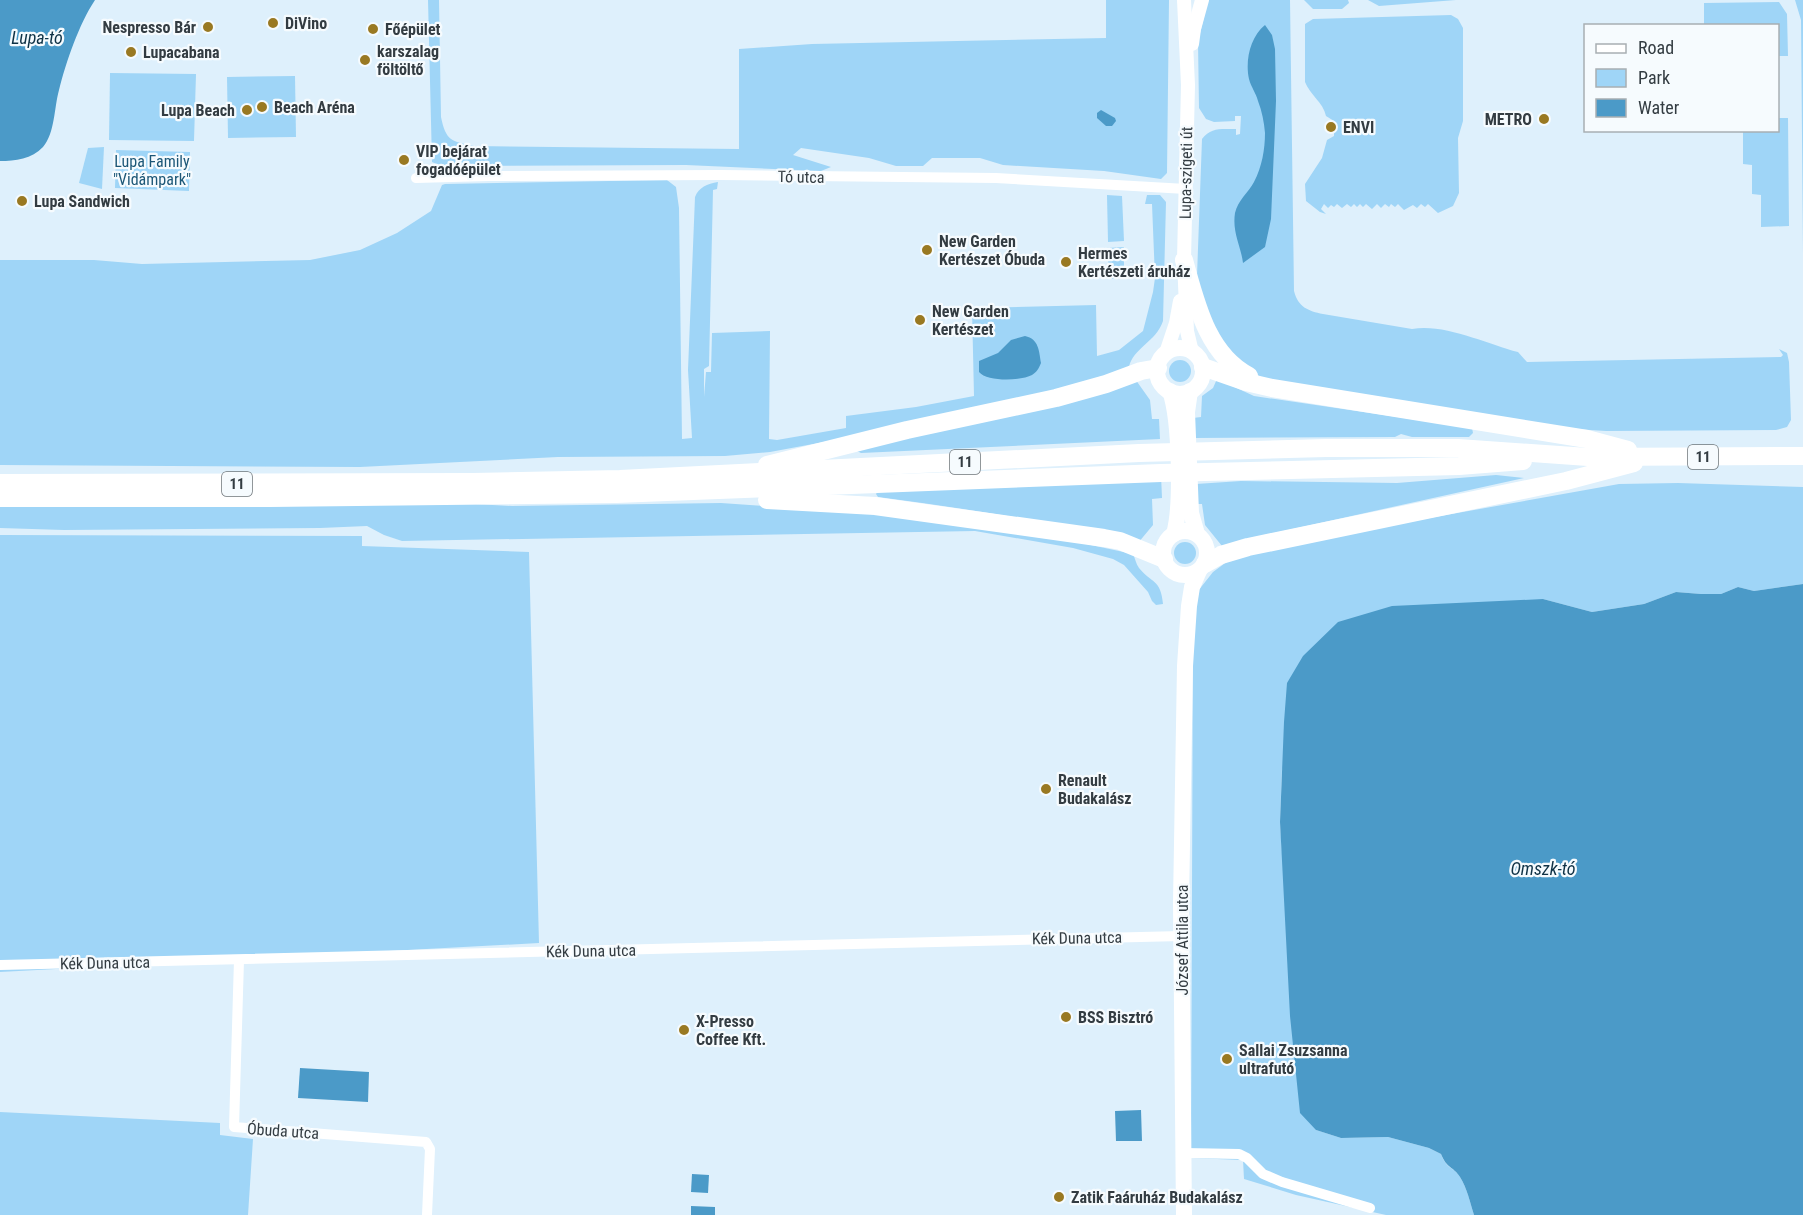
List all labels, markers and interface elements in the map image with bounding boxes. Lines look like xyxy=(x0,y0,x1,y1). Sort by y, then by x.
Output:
place label: DiVino xyxy=(285,14,327,33)
marker: DiVino xyxy=(266,16,280,30)
place label: Nespresso Bár xyxy=(103,18,196,37)
marker: Nespresso Bár xyxy=(201,20,215,34)
place label: Főépület xyxy=(385,20,441,39)
marker: Főépület xyxy=(366,22,380,36)
legend xyxy=(1584,24,1779,132)
water label: Lupa-tó xyxy=(11,27,63,48)
text: Road xyxy=(1638,37,1674,58)
place label: karszalag föltöltő xyxy=(377,42,439,79)
place label: Lupacabana xyxy=(143,43,220,62)
marker: Lupacabana xyxy=(124,45,138,59)
marker: karszalag föltöltő xyxy=(358,53,372,67)
text: Park xyxy=(1638,67,1670,88)
text: Water xyxy=(1638,97,1680,118)
place label: Beach Aréna xyxy=(274,98,355,117)
marker: Beach Aréna xyxy=(255,100,269,114)
place label: Lupa Beach xyxy=(161,101,235,120)
marker: Lupa Beach xyxy=(240,103,254,117)
place label: METRO xyxy=(1485,110,1532,129)
marker: METRO xyxy=(1537,112,1551,126)
place label: ENVI xyxy=(1343,118,1374,137)
marker: ENVI xyxy=(1324,120,1338,134)
street label: Lupa-szigeti út xyxy=(1176,126,1196,219)
place label: VIP bejárat fogadóépület xyxy=(416,142,501,179)
park label: Lupa Family "Vidámpark" xyxy=(113,152,191,189)
marker: VIP bejárat fogadóépület xyxy=(397,153,411,167)
street label: Tó utca xyxy=(777,167,825,187)
place label: Lupa Sandwich xyxy=(34,192,130,211)
marker: Lupa Sandwich xyxy=(15,194,29,208)
place label: New Garden Kertészet Óbuda xyxy=(939,232,1046,269)
marker: New Garden Kertészet Óbuda xyxy=(920,243,934,257)
place label: Hermes Kertészeti áruház xyxy=(1078,244,1191,281)
marker: Hermes Kertészeti áruház xyxy=(1059,255,1073,269)
place label: New Garden Kertészet xyxy=(932,302,1009,339)
marker: New Garden Kertészet xyxy=(913,313,927,327)
road number: 11 xyxy=(1688,445,1718,469)
road number: 11 xyxy=(950,450,980,474)
road number: 11 xyxy=(222,472,252,496)
place label: Renault Budakalász xyxy=(1058,771,1132,808)
marker: Renault Budakalász xyxy=(1039,782,1053,796)
water label: Omszk-tó xyxy=(1510,858,1576,879)
street label: József Attila utca xyxy=(1173,885,1192,995)
street label: Kék Duna utca xyxy=(1032,928,1122,948)
street label: Kék Duna utca xyxy=(546,941,636,961)
street label: Kék Duna utca xyxy=(60,953,150,973)
place label: BSS Bisztró xyxy=(1078,1008,1153,1027)
marker: BSS Bisztró xyxy=(1059,1010,1073,1024)
place label: X-Presso Coffee Kft. xyxy=(696,1012,766,1049)
marker: X-Presso Coffee Kft. xyxy=(677,1023,691,1037)
place label: Sallai Zsuzsanna ultrafutó xyxy=(1239,1041,1348,1078)
marker: Sallai Zsuzsanna ultrafutó xyxy=(1220,1052,1234,1066)
street label: Óbuda utca xyxy=(246,1118,320,1143)
place label: Zatik Faáruház Budakalász xyxy=(1071,1188,1243,1207)
marker: Zatik Faáruház Budakalász xyxy=(1052,1190,1066,1204)

